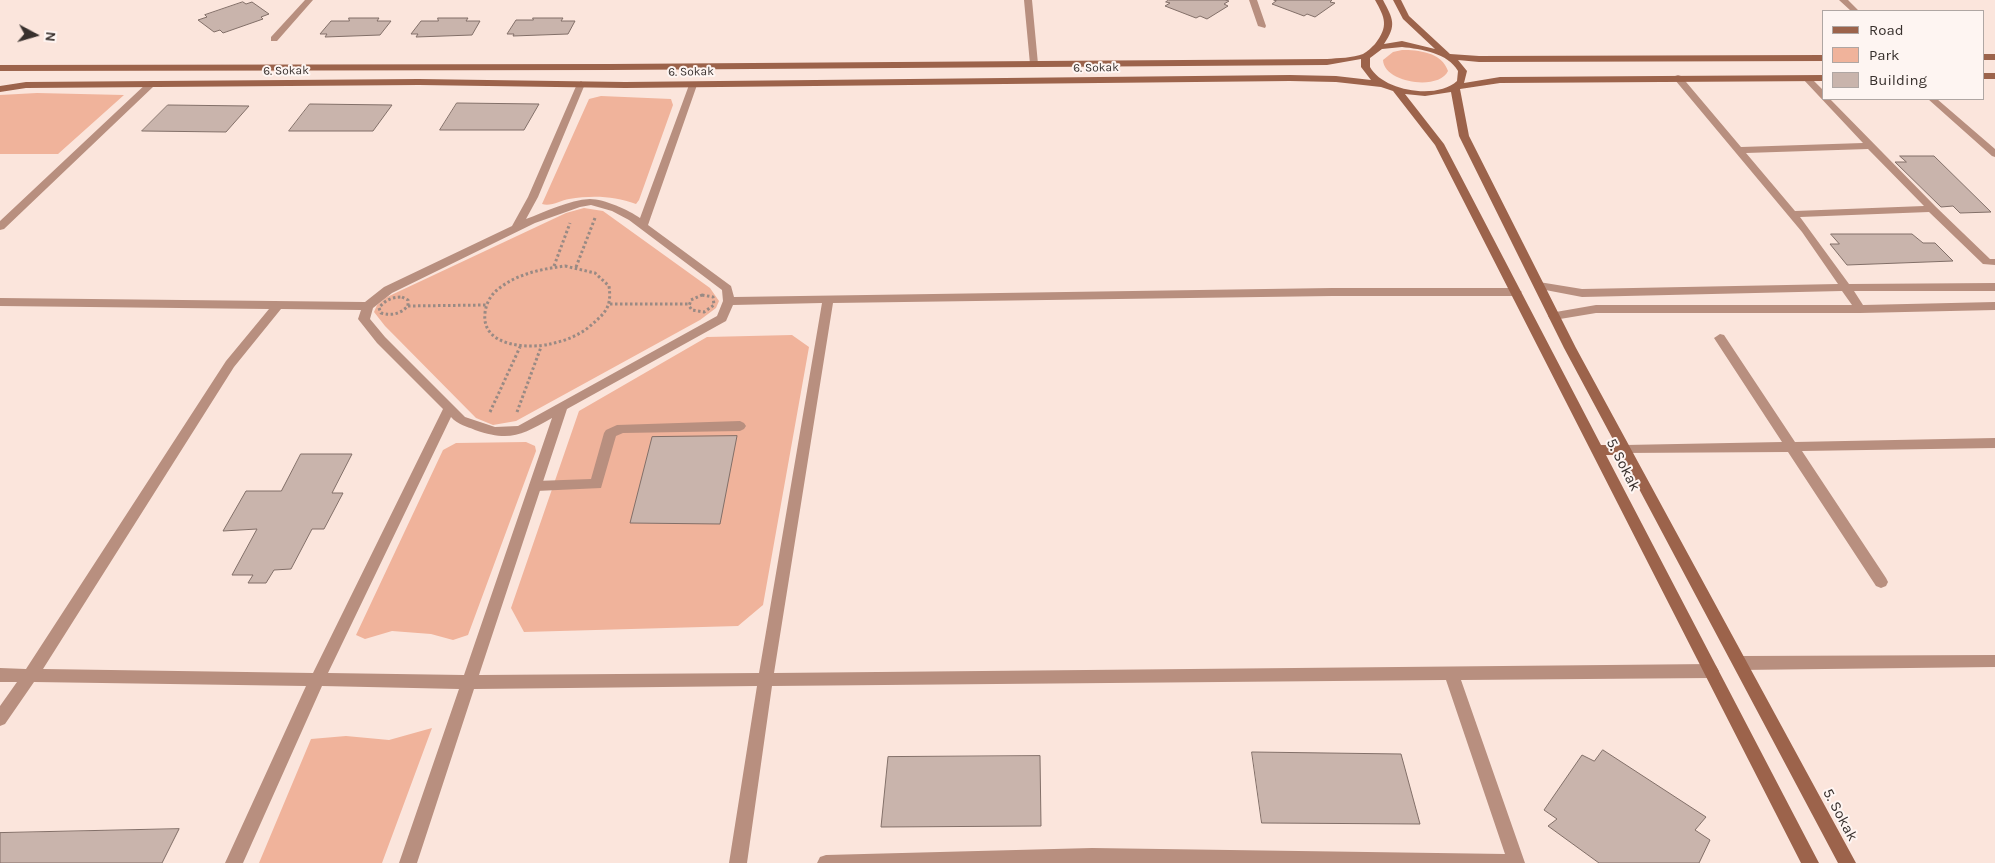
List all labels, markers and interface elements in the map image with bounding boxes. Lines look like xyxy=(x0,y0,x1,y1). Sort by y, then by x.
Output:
north arrow xyxy=(10,10,60,60)
legend xyxy=(1822,10,1985,100)
text: Road xyxy=(1869,21,1904,39)
text: N xyxy=(41,31,59,42)
text: Park xyxy=(1869,46,1899,64)
street label: 6. Sokak xyxy=(1073,60,1119,76)
street label: 6. Sokak xyxy=(263,63,309,79)
street label: 6. Sokak xyxy=(668,64,714,80)
text: Building xyxy=(1869,71,1927,89)
street label: 5. Sokak xyxy=(1602,435,1644,495)
street label: 5. Sokak xyxy=(1819,786,1861,844)

